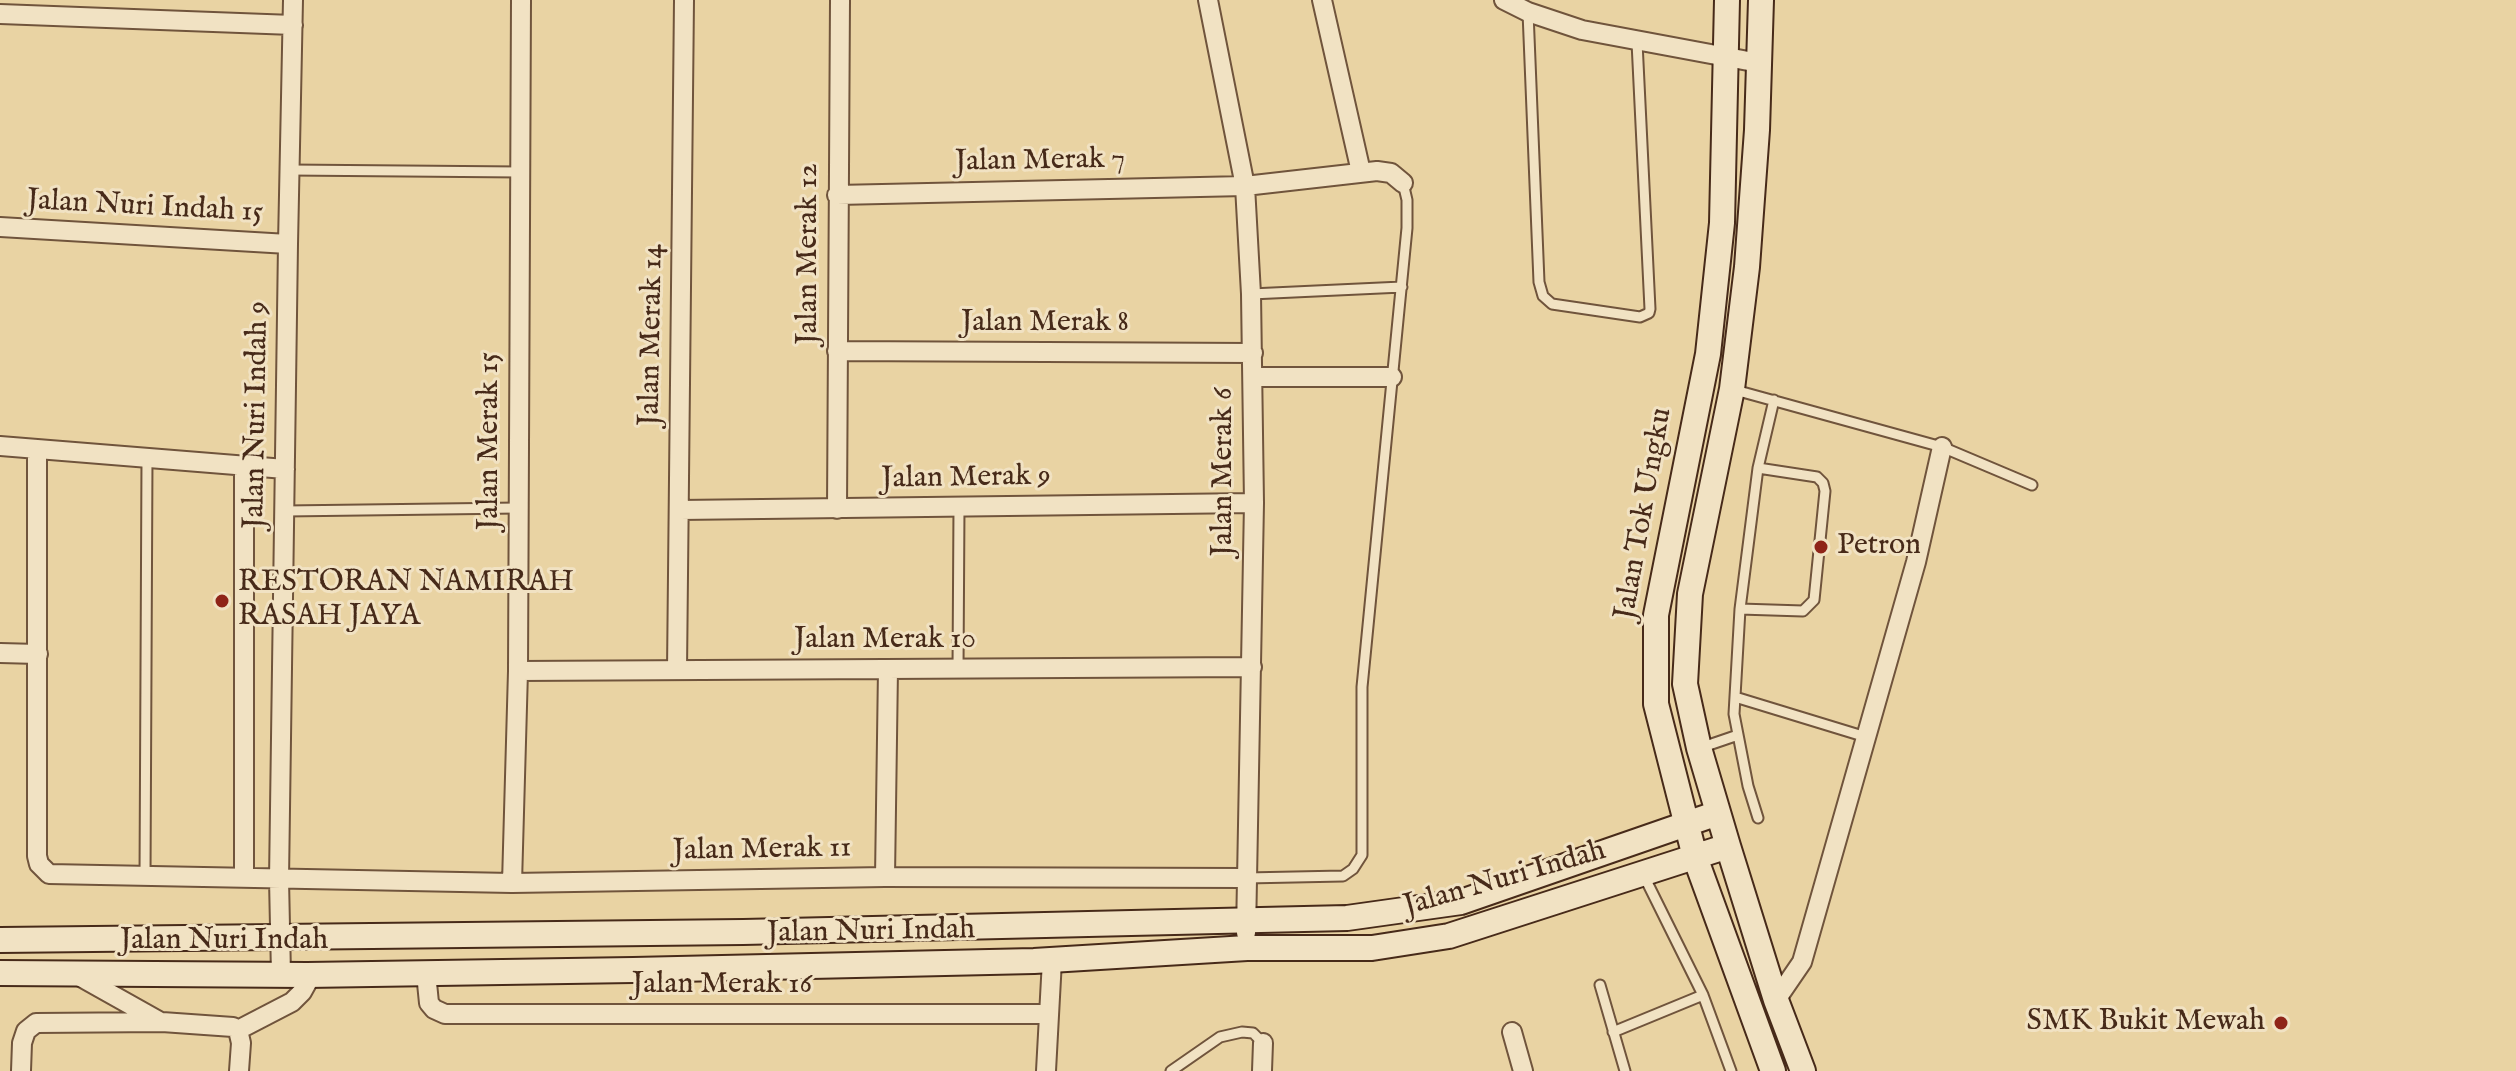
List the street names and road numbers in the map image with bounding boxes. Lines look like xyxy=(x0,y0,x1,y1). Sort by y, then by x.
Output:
street label: Jalan Merak 7 xyxy=(954,143,1126,181)
street label: Jalan Merak 12 xyxy=(792,163,828,345)
street label: Jalan Nuri Indah 15 xyxy=(26,184,264,232)
street label: Jalan Merak 14 xyxy=(633,244,673,426)
street label: Jalan Nuri Indah 9 xyxy=(238,301,278,529)
street label: Jalan Merak 8 xyxy=(961,306,1129,342)
street label: Jalan Merak 15 xyxy=(473,352,509,530)
street label: Jalan Merak 6 xyxy=(1207,387,1243,557)
street label: Jalan Tok Ungku xyxy=(1609,405,1681,623)
street label: Jalan Merak 9 xyxy=(881,460,1051,498)
street label: Jalan Merak 10 xyxy=(794,623,976,659)
street label: Jalan Merak 11 xyxy=(672,831,852,871)
street label: Jalan Nuri Indah xyxy=(1400,834,1610,926)
street label: Jalan Nuri Indah xyxy=(767,913,975,953)
street label: Jalan Nuri Indah xyxy=(120,924,328,960)
street label: Jalan Merak 16 xyxy=(632,968,812,1004)

